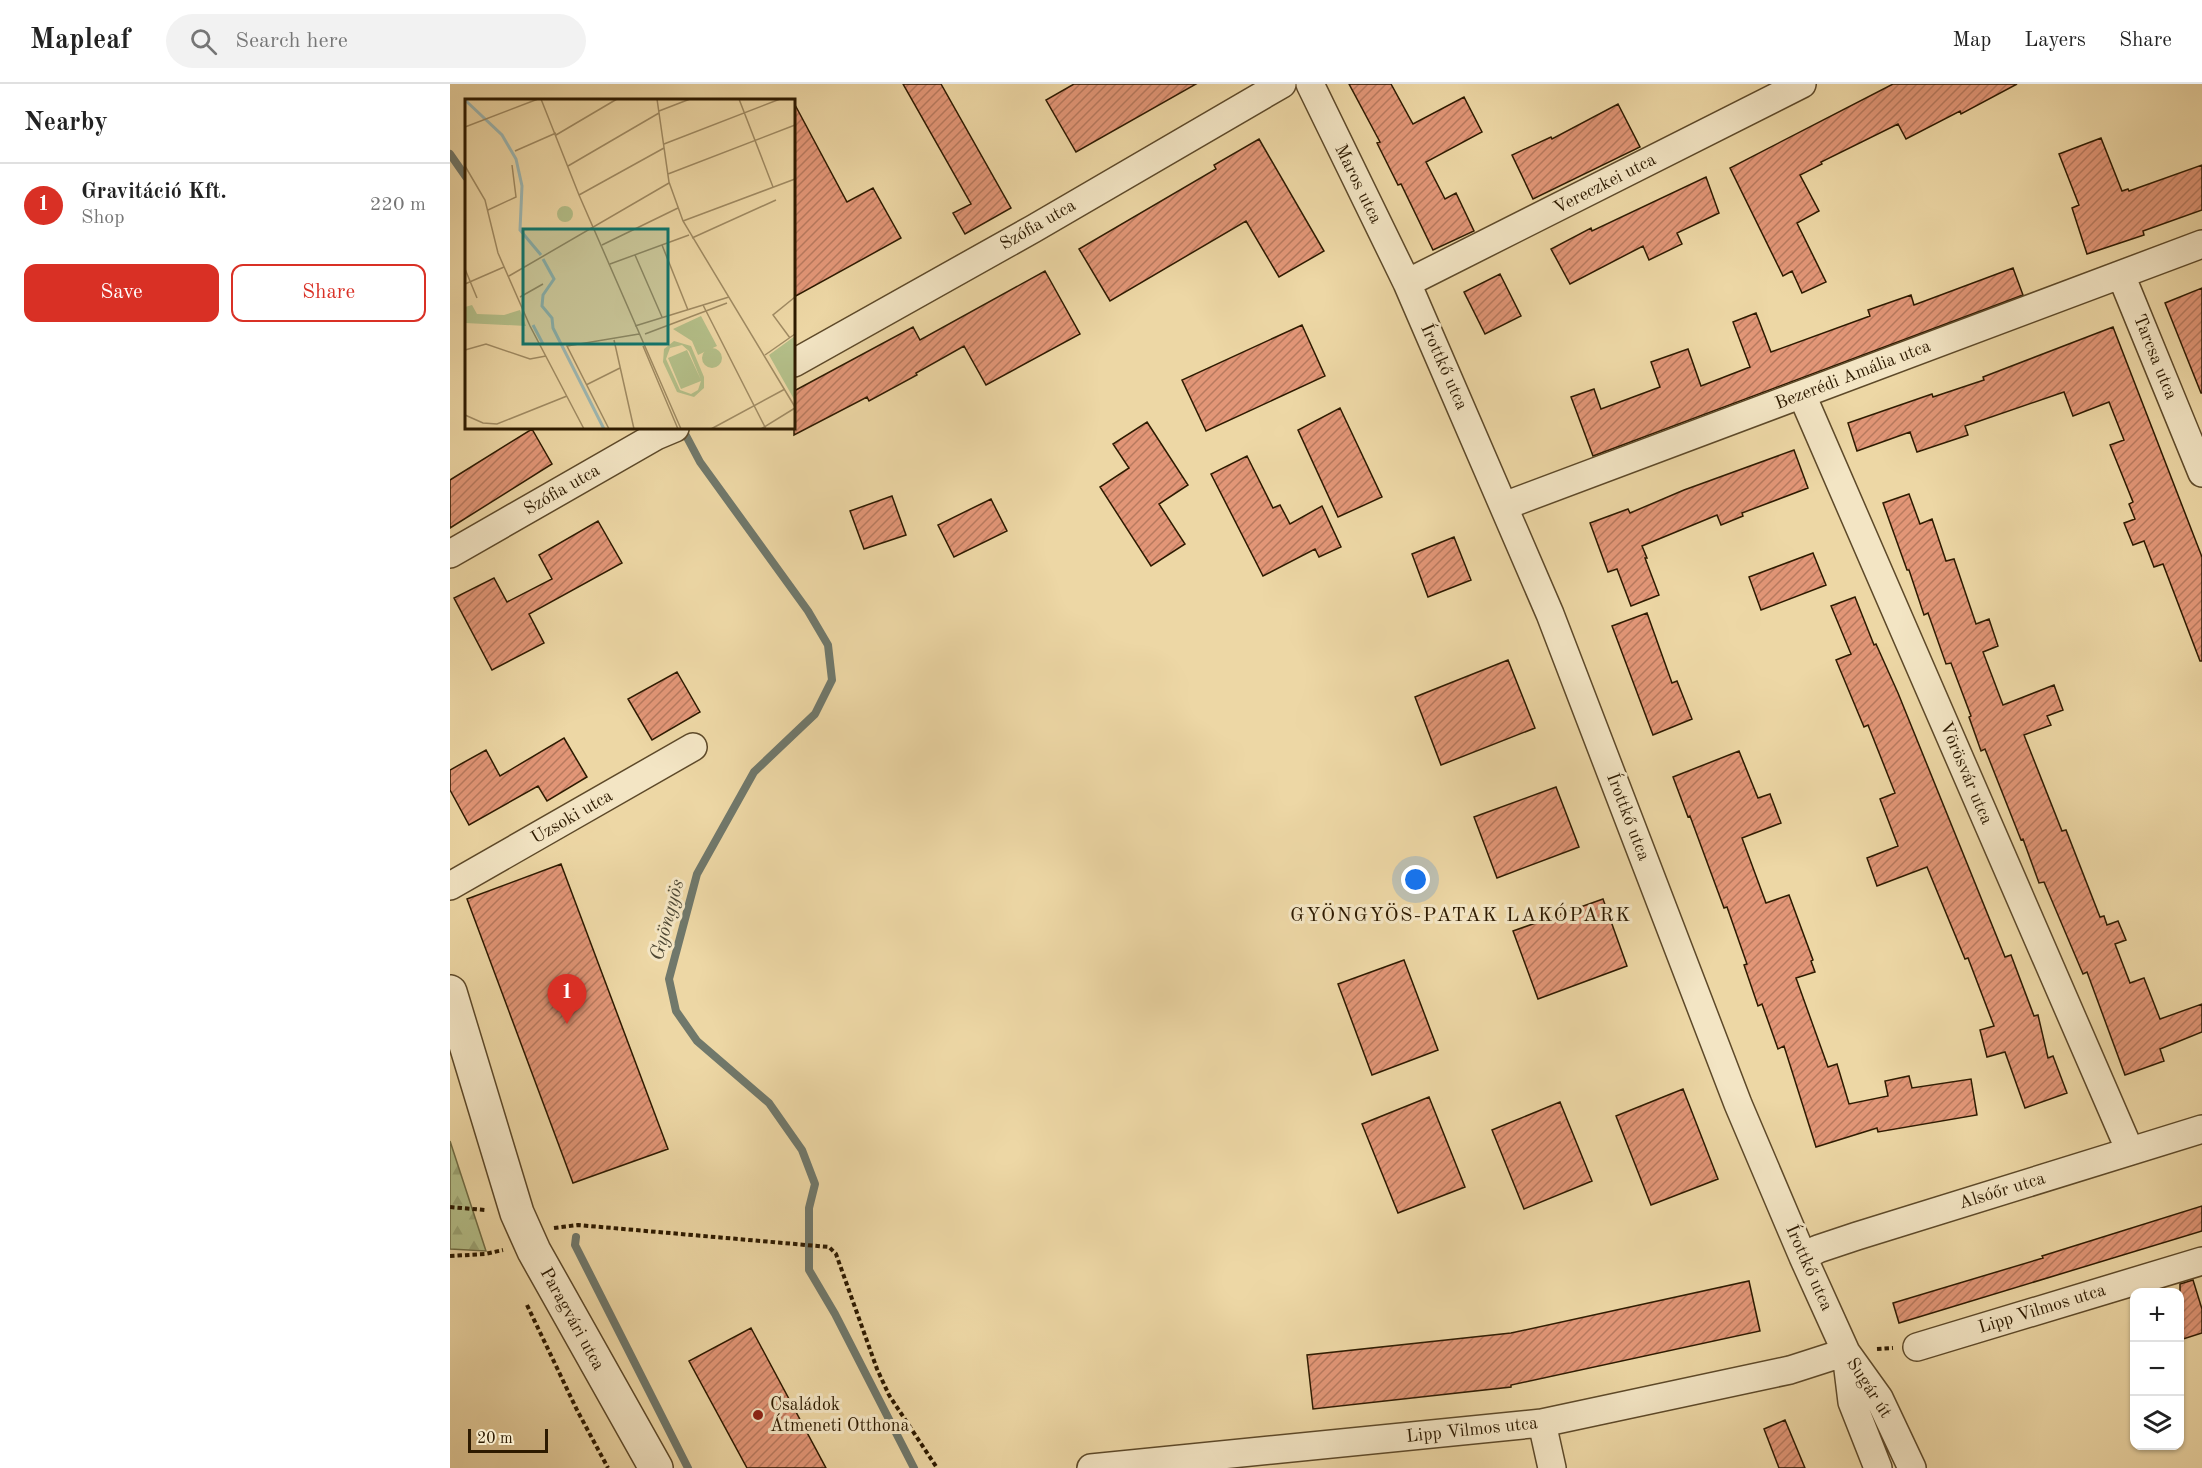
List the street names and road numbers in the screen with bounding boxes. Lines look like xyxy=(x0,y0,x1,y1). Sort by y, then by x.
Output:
street label: Maros utca xyxy=(1331,141,1385,227)
street label: Vereczkei utca xyxy=(1551,150,1659,217)
street label: Szófia utca xyxy=(997,196,1079,254)
street label: Tarcsa utca xyxy=(2130,312,2180,402)
street label: Írottkő utca xyxy=(1417,320,1475,413)
street label: Bezerédi Amália utca xyxy=(1773,337,1933,413)
street label: Szófia utca xyxy=(521,461,603,519)
street label: Vörösvár utca xyxy=(1936,719,1996,827)
street label: Írottkő utca xyxy=(1603,769,1657,863)
street label: Uzsoki utca xyxy=(528,787,616,847)
street label: Alsóőr utca xyxy=(1957,1169,2047,1213)
street label: Írottkő utca xyxy=(1782,1221,1840,1314)
street label: Paragvári utca xyxy=(536,1265,608,1373)
street label: Lipp Vilmos utca xyxy=(1976,1281,2108,1337)
street label: Sugár út xyxy=(1843,1355,1895,1421)
street label: Lipp Vilmos utca xyxy=(1405,1414,1539,1446)

